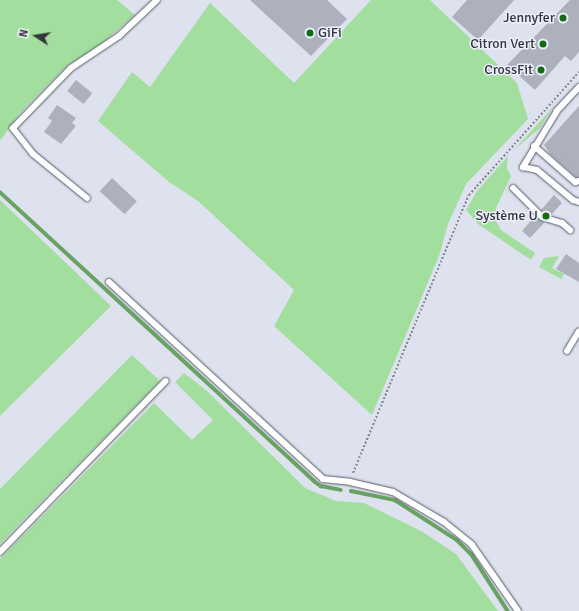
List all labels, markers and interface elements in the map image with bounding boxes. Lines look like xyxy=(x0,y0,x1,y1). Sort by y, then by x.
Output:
place label: Jennyfer xyxy=(503,10,555,26)
marker: Jennyfer xyxy=(558,13,568,23)
north arrow xyxy=(16,16,56,56)
place label: GiFi xyxy=(318,25,342,41)
text: N xyxy=(17,28,31,38)
marker: GiFi xyxy=(305,28,315,38)
place label: Citron Vert xyxy=(470,36,535,52)
marker: Citron Vert xyxy=(538,39,548,49)
place label: CrossFit xyxy=(484,62,533,78)
marker: CrossFit xyxy=(536,65,546,75)
place label: Système U xyxy=(475,208,538,224)
marker: Système U xyxy=(541,211,551,221)

